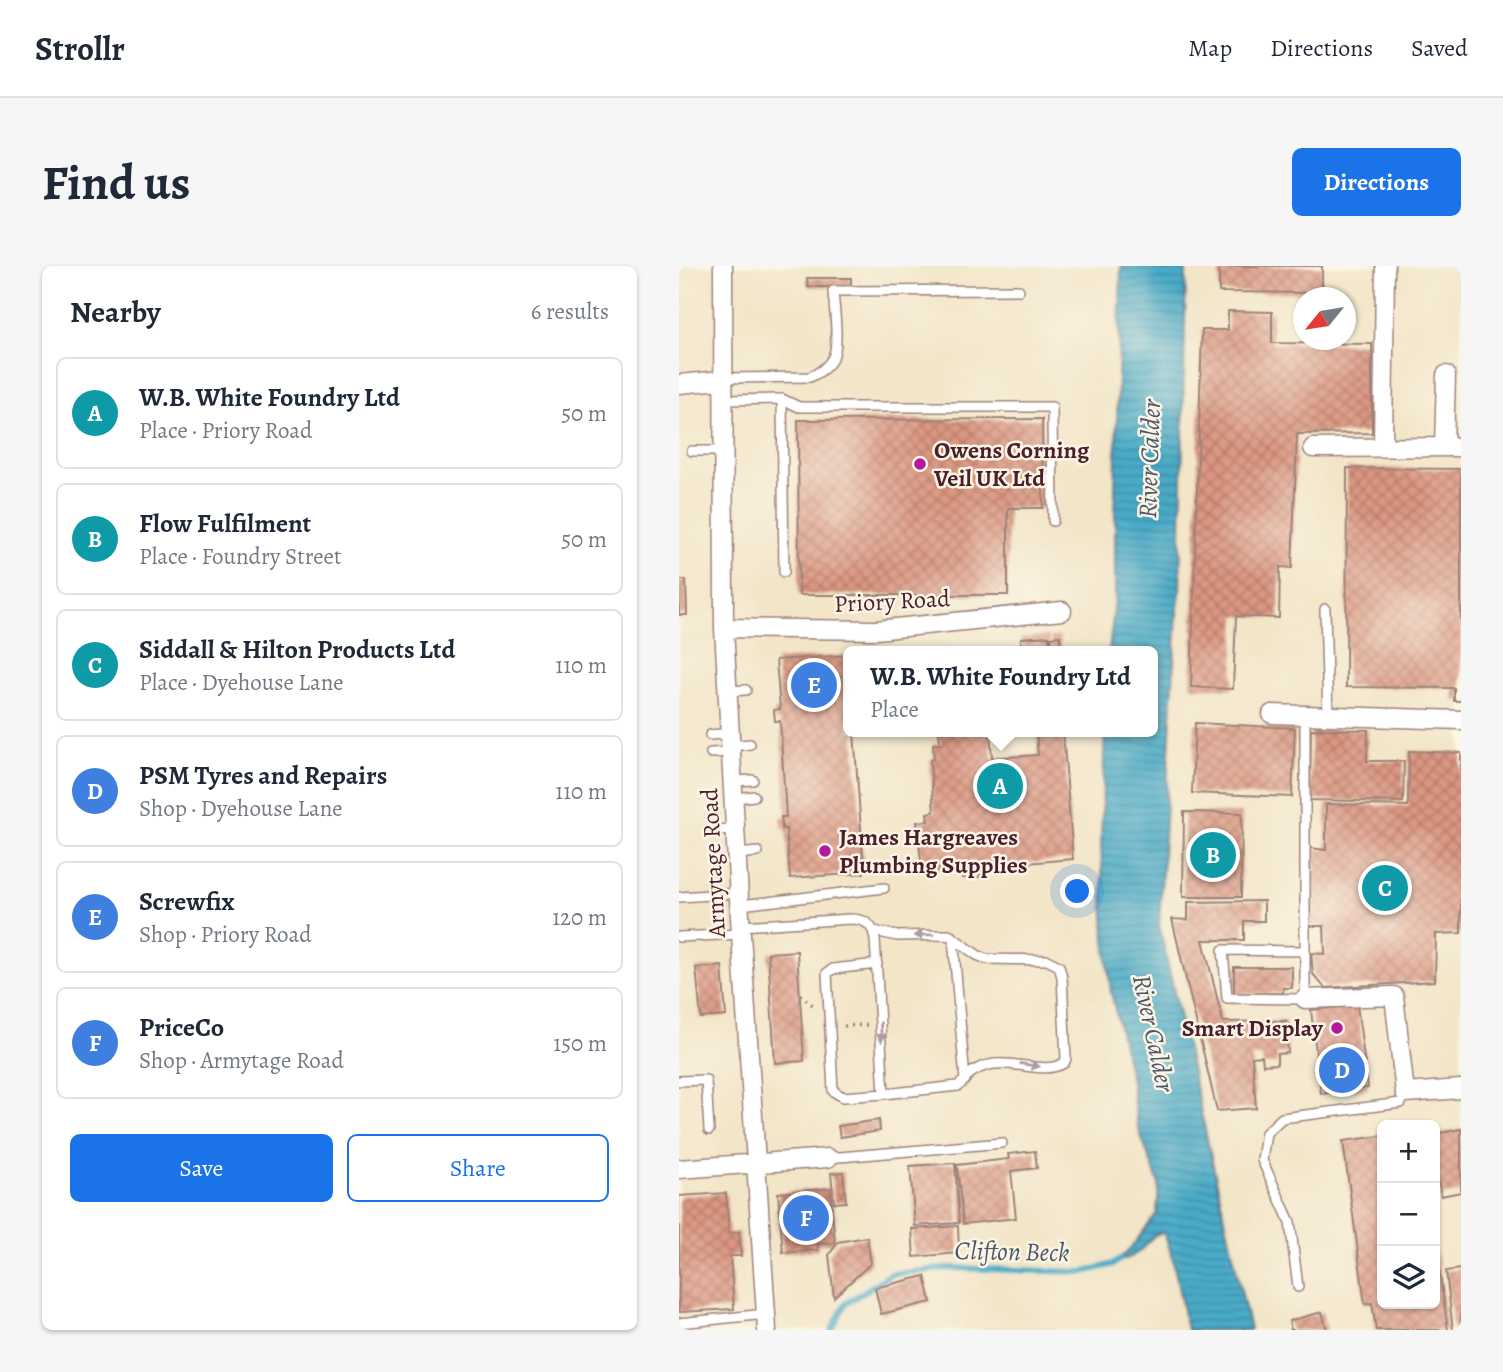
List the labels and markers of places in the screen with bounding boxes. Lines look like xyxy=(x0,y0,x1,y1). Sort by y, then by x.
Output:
place label: Owens Corning Veil UK Ltd xyxy=(933,434,1090,494)
marker: Owens Corning Veil UK Ltd xyxy=(912,456,928,472)
pin: E xyxy=(791,659,837,711)
pin: A xyxy=(977,760,1023,812)
place label: James Hargreaves Plumbing Supplies xyxy=(839,821,1028,881)
pin: B xyxy=(1190,829,1236,881)
marker: James Hargreaves Plumbing Supplies xyxy=(817,843,833,859)
pin: C xyxy=(1362,862,1408,914)
place label: Smart Display xyxy=(1182,1012,1324,1044)
marker: Smart Display xyxy=(1329,1020,1345,1036)
pin: D xyxy=(1319,1044,1365,1096)
pin: F xyxy=(783,1192,829,1244)

